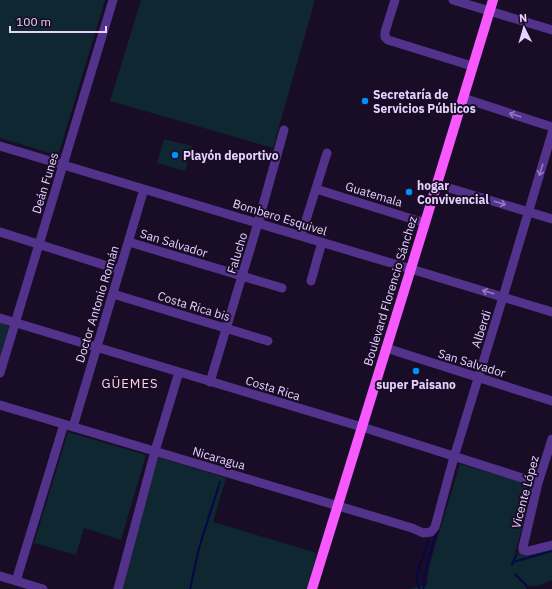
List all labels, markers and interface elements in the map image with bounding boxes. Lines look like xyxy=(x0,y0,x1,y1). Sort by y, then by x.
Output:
scale bar xyxy=(10,8,106,34)
north arrow xyxy=(504,8,544,48)
text: N xyxy=(519,11,528,25)
text: 100 m xyxy=(16,14,51,29)
place label: Secretaría de Servicios Públicos xyxy=(373,87,476,116)
marker: Secretaría de Servicios Públicos xyxy=(360,96,370,106)
one-way arrow xyxy=(509,110,521,118)
place label: Playón deportivo xyxy=(183,148,279,163)
street label: Deán Funes xyxy=(29,150,61,215)
marker: Playón deportivo xyxy=(170,150,180,160)
one-way arrow xyxy=(537,163,544,176)
street label: Guatemala xyxy=(344,178,405,210)
place label: hogar Convivencial xyxy=(417,178,489,207)
marker: hogar Convivencial xyxy=(404,187,414,197)
street label: Bombero Esquivel xyxy=(231,196,329,238)
one-way arrow xyxy=(494,200,507,207)
street label: Boulevard Florencio Sánchez xyxy=(360,214,420,368)
street label: San Salvador xyxy=(138,226,210,261)
street label: Falucho xyxy=(224,230,250,275)
street label: Doctor Antonio Román xyxy=(72,244,122,364)
street label: Costa Rica bis xyxy=(156,288,232,324)
one-way arrow xyxy=(482,288,495,295)
street label: Alberdi xyxy=(468,308,494,350)
street label: San Salvador xyxy=(436,346,508,381)
marker: super Paisano xyxy=(411,366,421,376)
street label: Costa Rica xyxy=(244,373,303,404)
district label: GÜEMES xyxy=(101,375,159,392)
place label: super Paisano xyxy=(376,377,456,392)
street label: Nicaragua xyxy=(191,443,248,473)
street label: Vicente López xyxy=(508,453,542,530)

